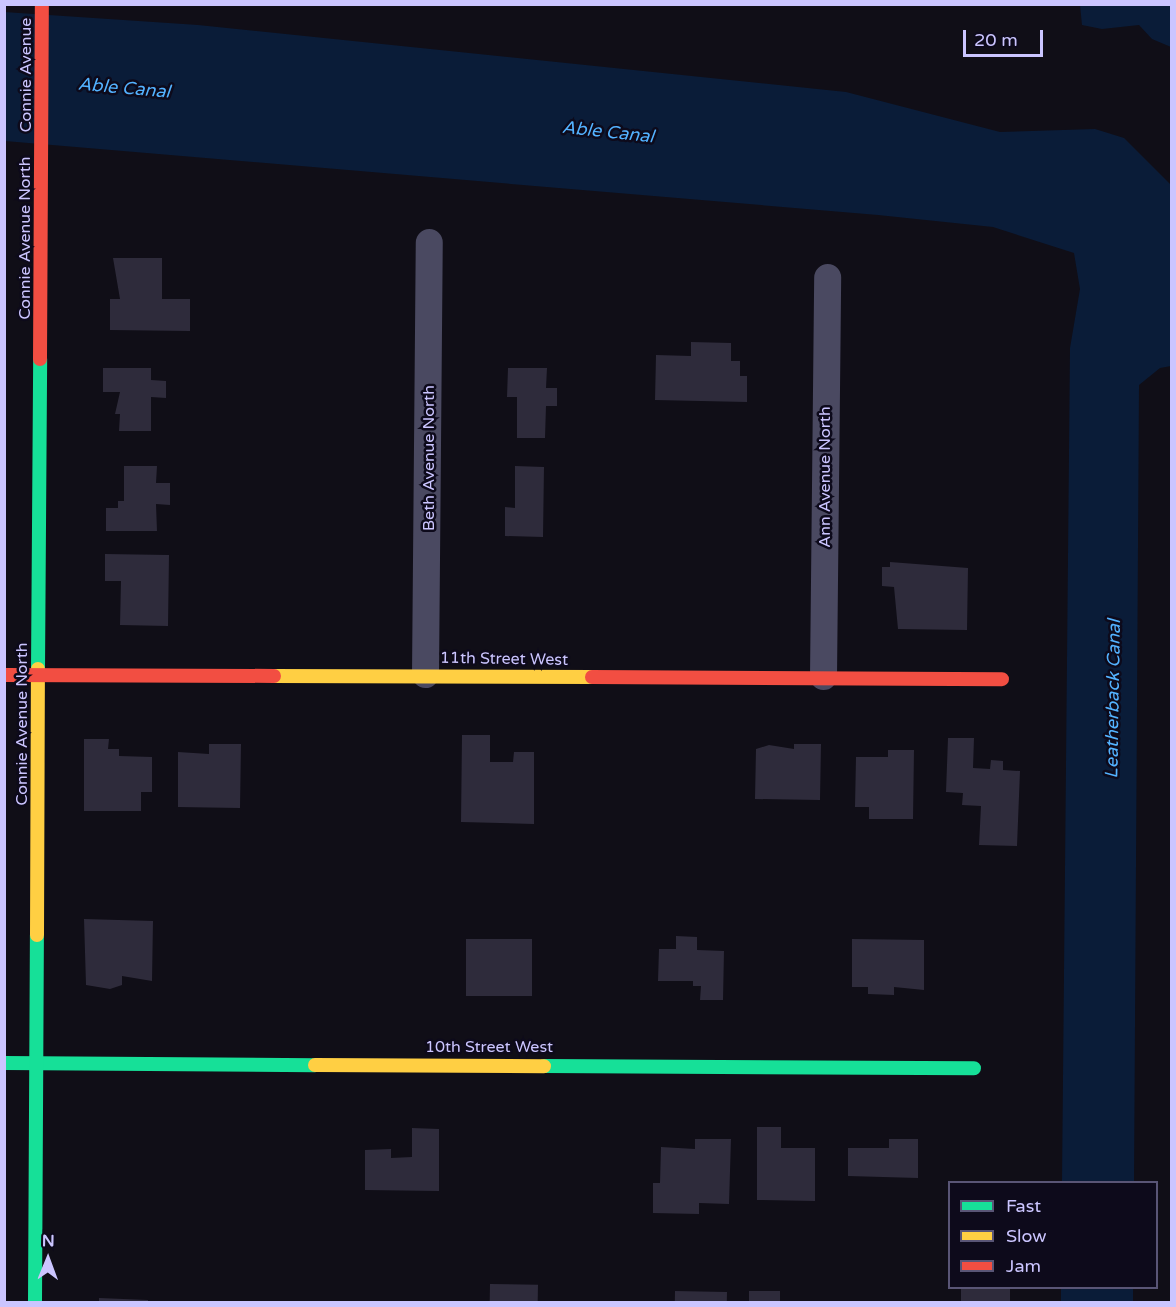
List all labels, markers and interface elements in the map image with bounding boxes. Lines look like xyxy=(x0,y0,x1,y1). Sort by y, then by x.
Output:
street label: Connie Avenue xyxy=(16,18,36,132)
scale bar xyxy=(966,18,1046,56)
text: 20 m xyxy=(974,29,1018,51)
water label: Able Canal xyxy=(77,73,171,103)
water label: Able Canal xyxy=(561,116,655,148)
street label: Connie Avenue North xyxy=(15,156,35,320)
street label: Beth Avenue North xyxy=(419,385,439,531)
street label: Ann Avenue North xyxy=(815,406,835,548)
water label: Leatherback Canal xyxy=(1101,619,1125,779)
street label: Connie Avenue North xyxy=(12,642,32,806)
street label: 11th Street West xyxy=(440,648,568,670)
street label: 10th Street West xyxy=(425,1037,553,1057)
legend xyxy=(948,1181,1158,1289)
text: Fast xyxy=(1006,1195,1041,1217)
text: Slow xyxy=(1006,1225,1047,1247)
north arrow xyxy=(18,1229,78,1289)
text: N xyxy=(42,1231,55,1251)
text: Jam xyxy=(1006,1255,1041,1277)

